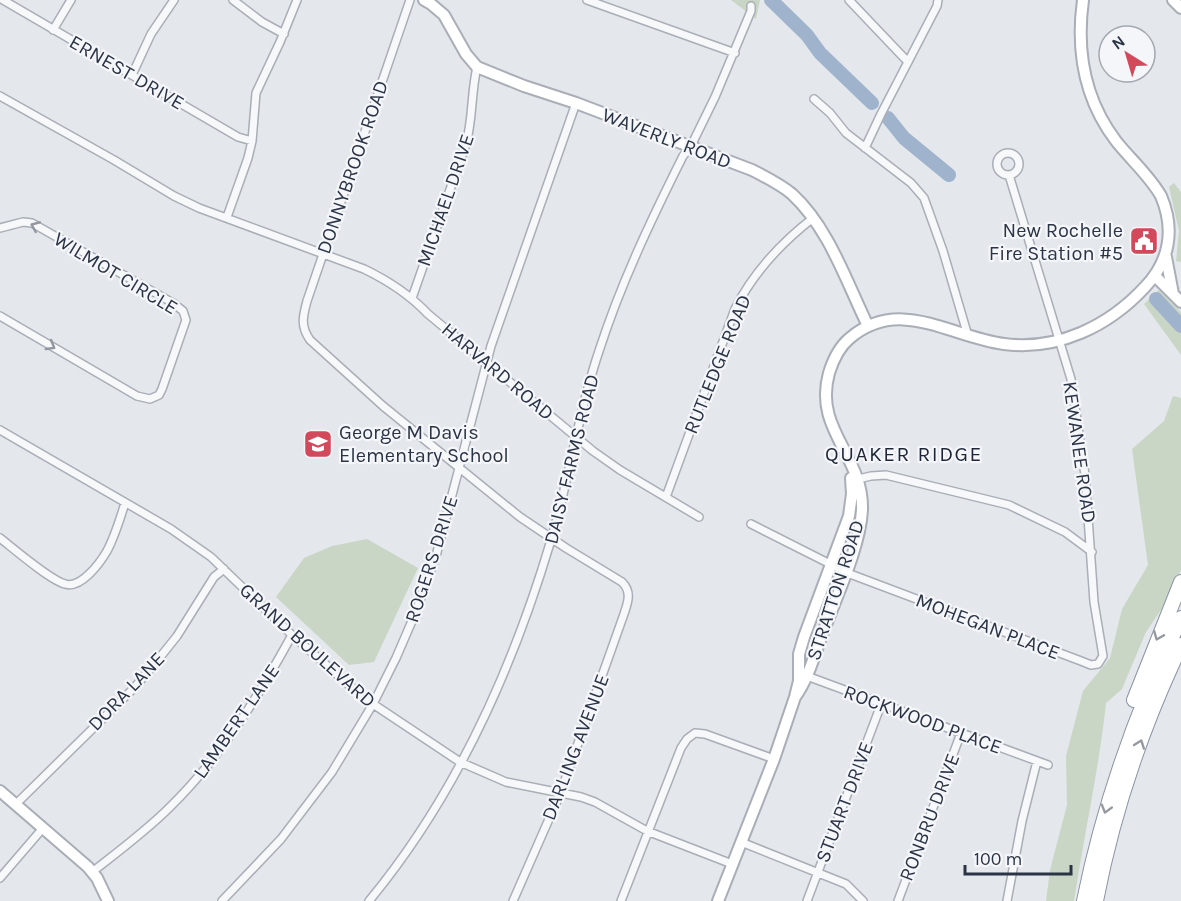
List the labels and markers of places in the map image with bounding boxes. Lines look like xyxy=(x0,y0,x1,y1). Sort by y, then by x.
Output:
place label: New Rochelle Fire Station #5 xyxy=(989,219,1123,265)
public building icon: New Rochelle Fire Station #5 xyxy=(1128,225,1160,257)
place label: George M Davis Elementary School xyxy=(339,421,509,467)
school or university icon: George M Davis Elementary School xyxy=(302,428,334,460)

